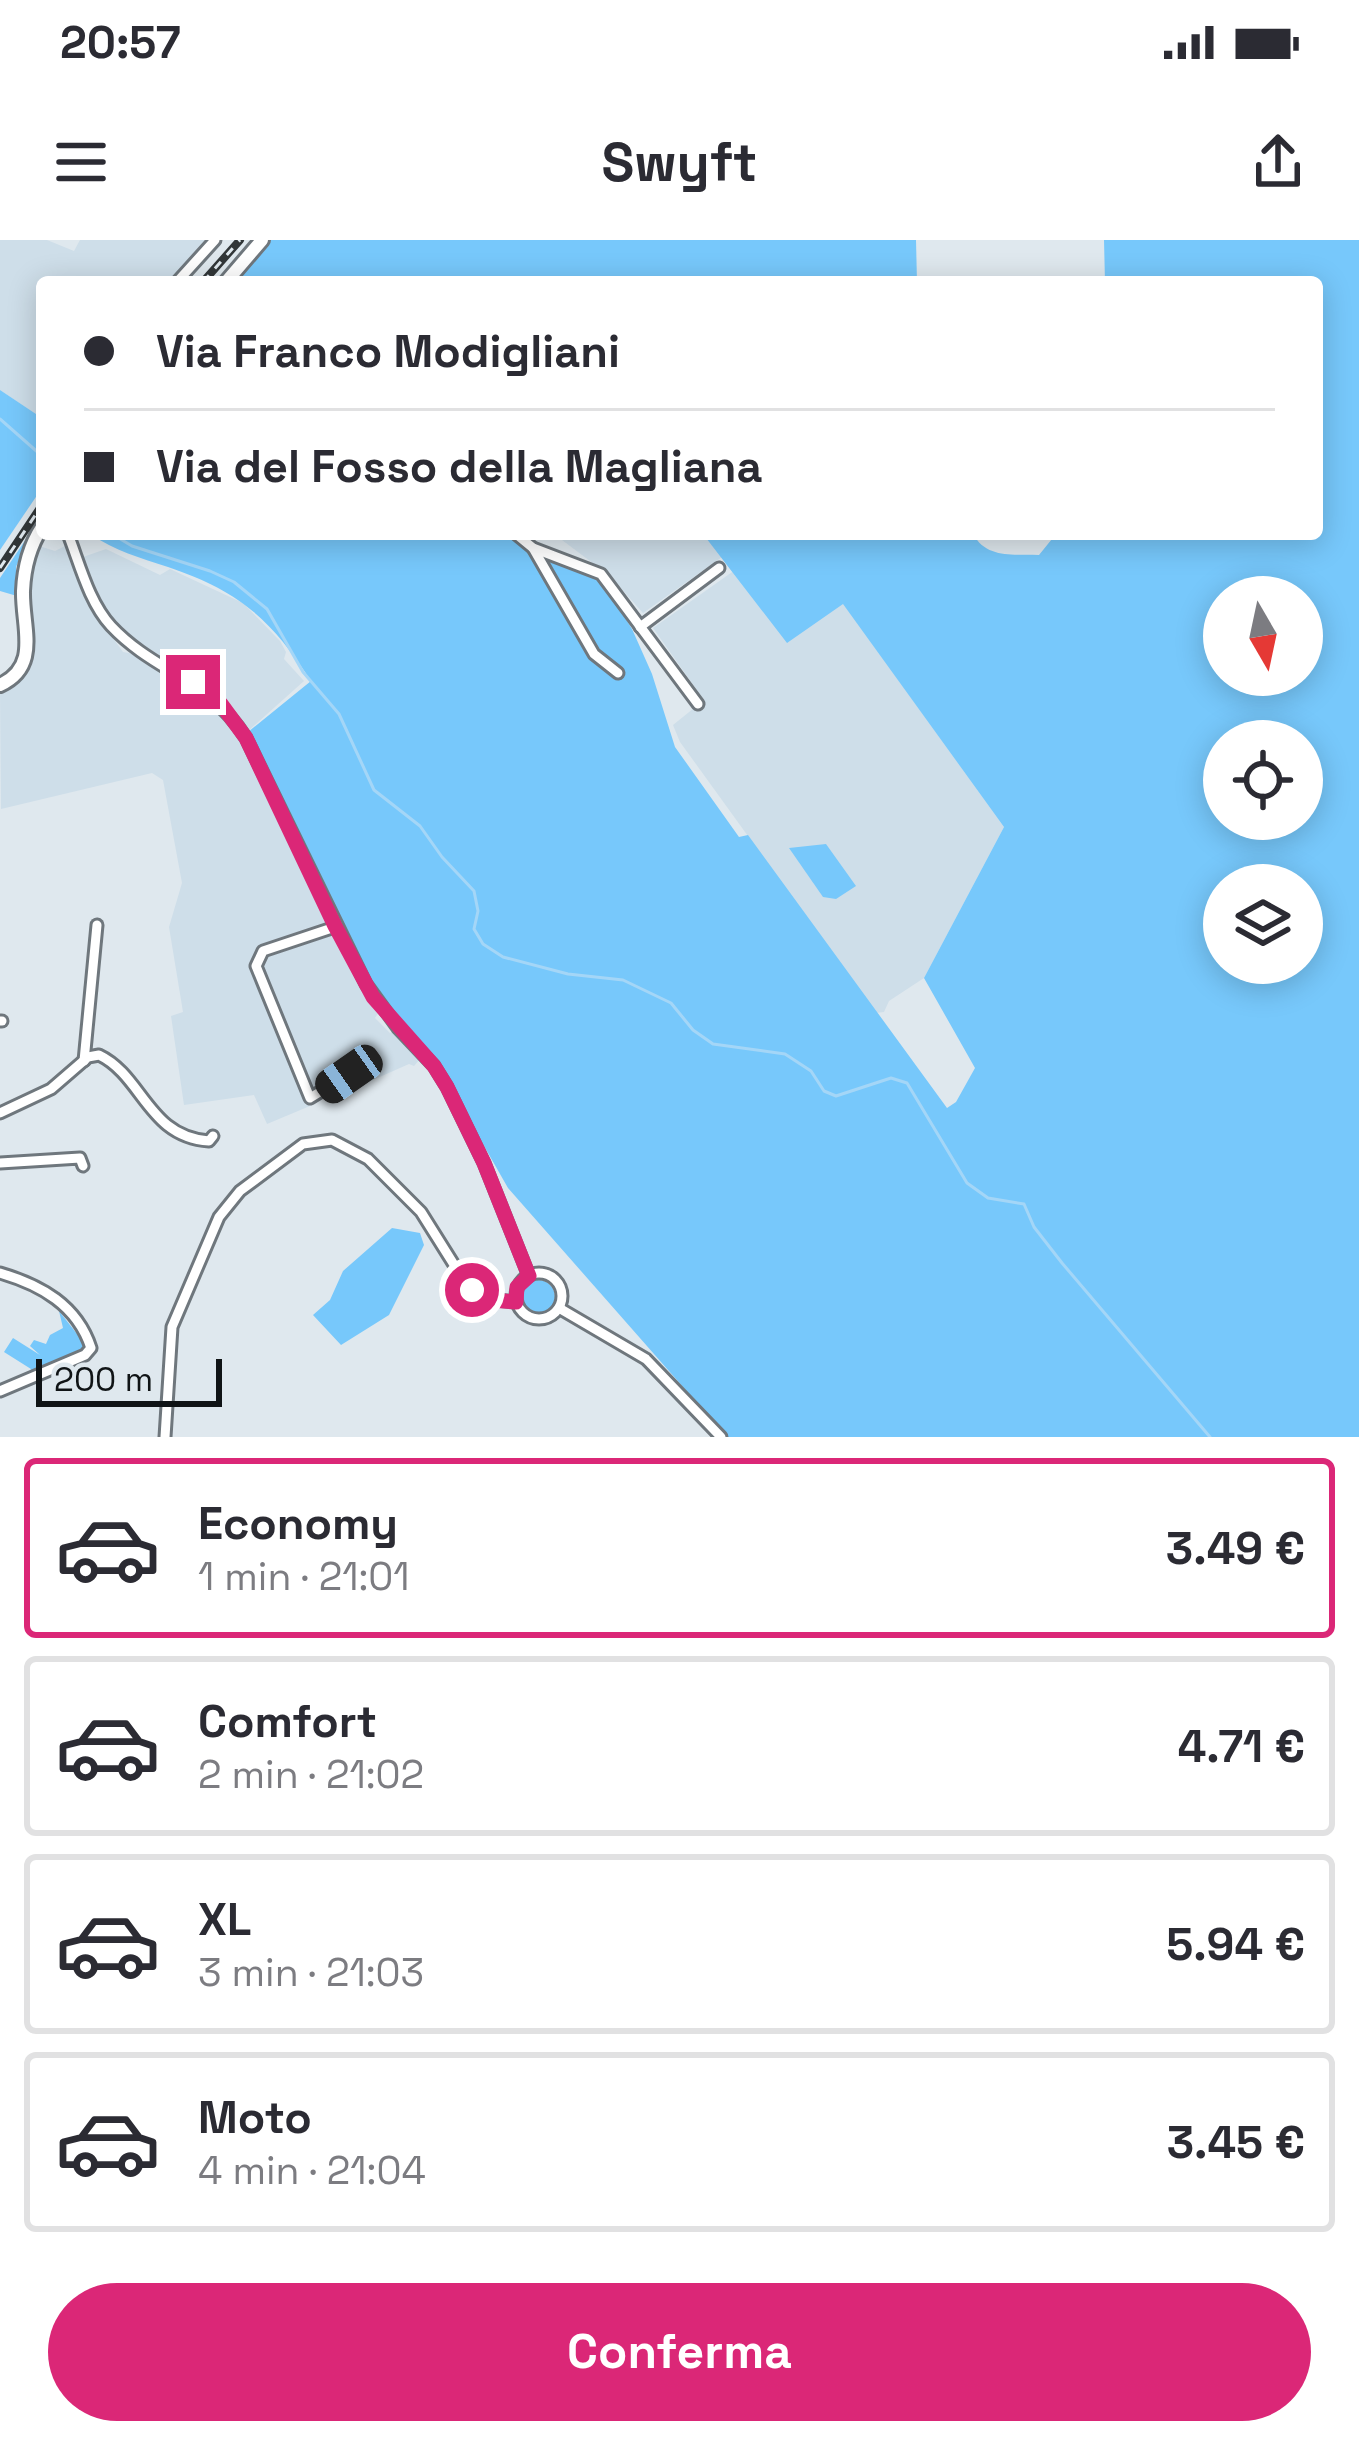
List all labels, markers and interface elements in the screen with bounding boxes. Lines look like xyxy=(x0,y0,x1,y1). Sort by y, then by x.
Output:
text: 20:57 xyxy=(60,14,181,71)
text: Swyft xyxy=(602,128,757,197)
icon: menu xyxy=(48,129,114,195)
icon: share xyxy=(1245,129,1311,195)
text: Via Franco Modigliani xyxy=(156,323,620,380)
text: Via del Fosso della Magliana xyxy=(156,438,763,495)
north arrow xyxy=(1203,576,1323,696)
map controls xyxy=(1203,576,1323,984)
route end xyxy=(166,655,220,709)
button: locate xyxy=(1203,720,1323,840)
button: layers xyxy=(1203,864,1323,984)
car xyxy=(309,1039,389,1109)
route start xyxy=(445,1263,499,1317)
scale bar xyxy=(36,1353,222,1406)
text: 200 m xyxy=(54,1359,153,1401)
icon: car xyxy=(54,1494,162,1602)
text: Economy xyxy=(198,1495,398,1552)
text: 3.49 € xyxy=(1166,1520,1305,1577)
text: 1 min · 21:01 xyxy=(198,1552,410,1601)
icon: car xyxy=(54,1692,162,1800)
text: Comfort xyxy=(198,1693,377,1750)
text: 4.71 € xyxy=(1178,1718,1305,1775)
text: 2 min · 21:02 xyxy=(198,1750,424,1799)
icon: car xyxy=(54,1890,162,1998)
text: XL xyxy=(198,1891,251,1948)
text: 5.94 € xyxy=(1166,1916,1305,1973)
text: 3 min · 21:03 xyxy=(198,1948,424,1997)
icon: car xyxy=(54,2088,162,2196)
text: Moto xyxy=(198,2089,312,2146)
text: 3.45 € xyxy=(1167,2114,1305,2171)
text: 4 min · 21:04 xyxy=(198,2146,426,2195)
button: Conferma xyxy=(48,2283,1311,2421)

